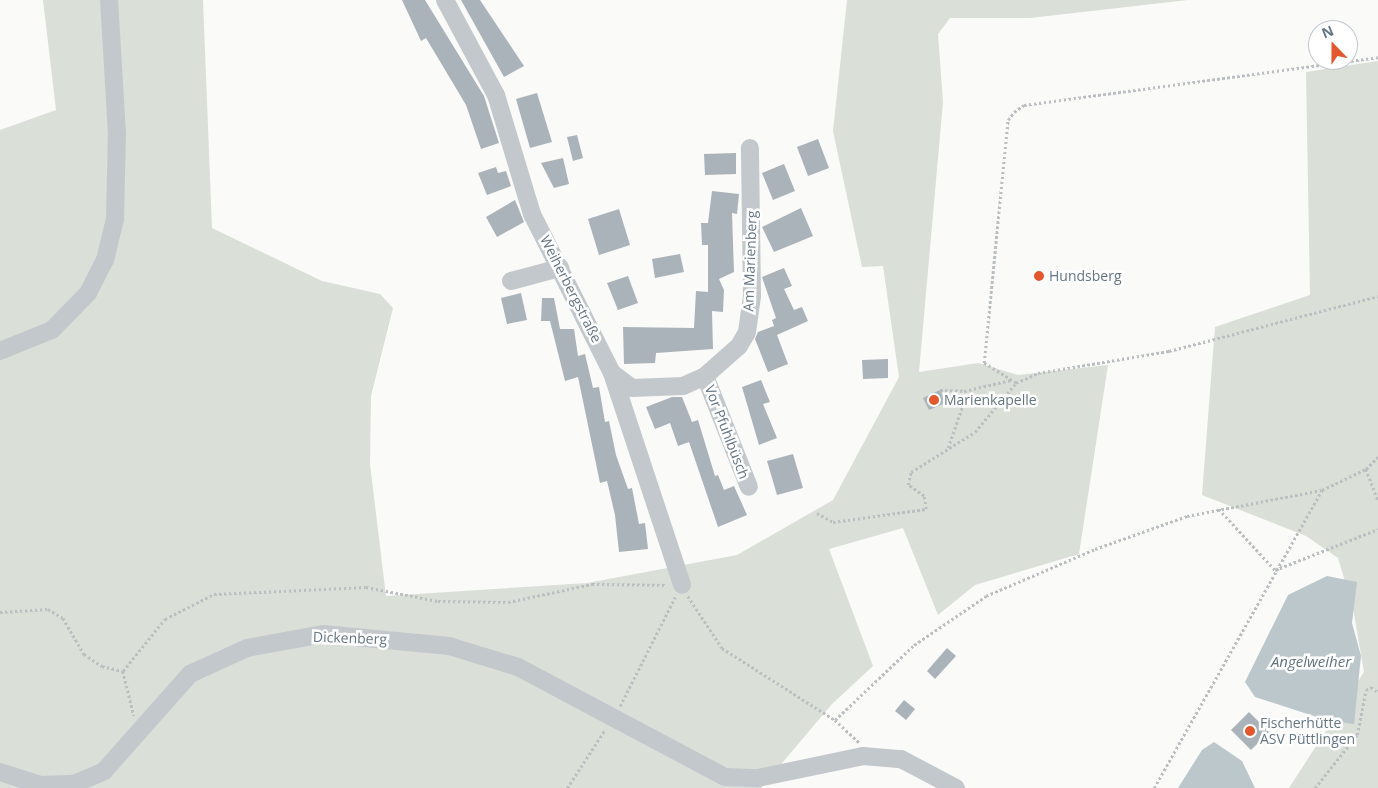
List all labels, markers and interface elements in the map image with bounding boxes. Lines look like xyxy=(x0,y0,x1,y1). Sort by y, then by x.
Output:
north arrow xyxy=(1308,20,1358,70)
text: N xyxy=(1319,21,1336,43)
street label: Am Marienberg xyxy=(740,210,760,312)
street label: Weiherbergstraße xyxy=(537,233,605,345)
place label: Hundsberg xyxy=(1049,268,1121,284)
marker: Hundsberg xyxy=(1033,270,1045,282)
street label: Vor Pfuhlbüsch xyxy=(701,383,753,481)
place label: Marienkapelle xyxy=(944,392,1037,408)
marker: Marienkapelle xyxy=(928,394,940,406)
street label: Dickenberg xyxy=(313,628,387,648)
water label: Angelweiher xyxy=(1271,653,1351,671)
place label: Fischerhütte ASV Püttlingen xyxy=(1260,715,1355,748)
marker: Fischerhütte ASV Püttlingen xyxy=(1244,725,1256,737)

